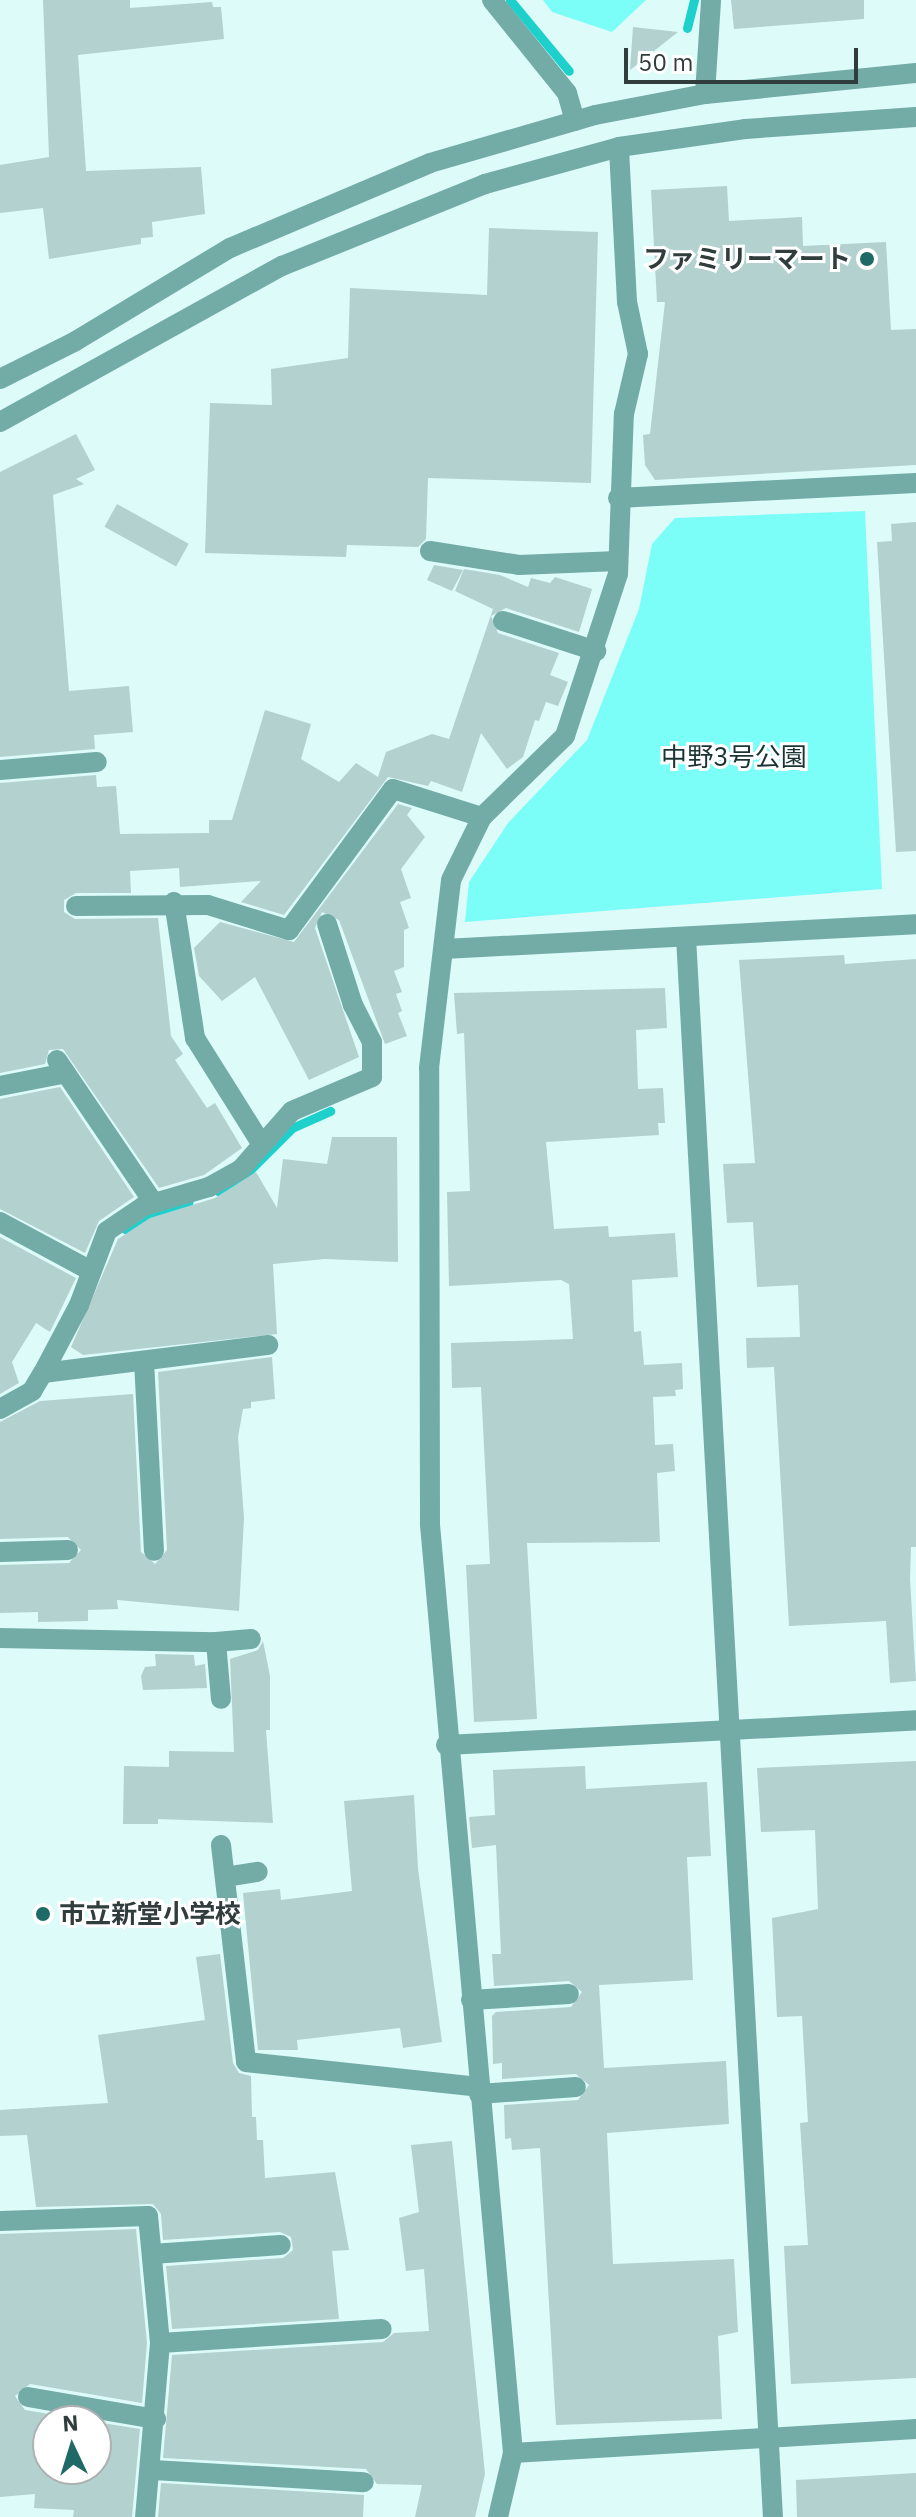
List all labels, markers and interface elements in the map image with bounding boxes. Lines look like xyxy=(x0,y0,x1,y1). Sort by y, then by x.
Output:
scale bar xyxy=(628,32,862,82)
text: 50 m xyxy=(638,46,693,78)
place label: ファミリーマート xyxy=(643,243,851,275)
marker: ファミリーマート xyxy=(858,250,876,268)
park label: 中野3号公園 xyxy=(661,741,807,773)
place label: 市立新堂小学校 xyxy=(59,1898,241,1930)
marker: 市立新堂小学校 xyxy=(34,1905,52,1923)
north arrow xyxy=(32,2405,112,2485)
text: N xyxy=(61,2408,79,2438)

